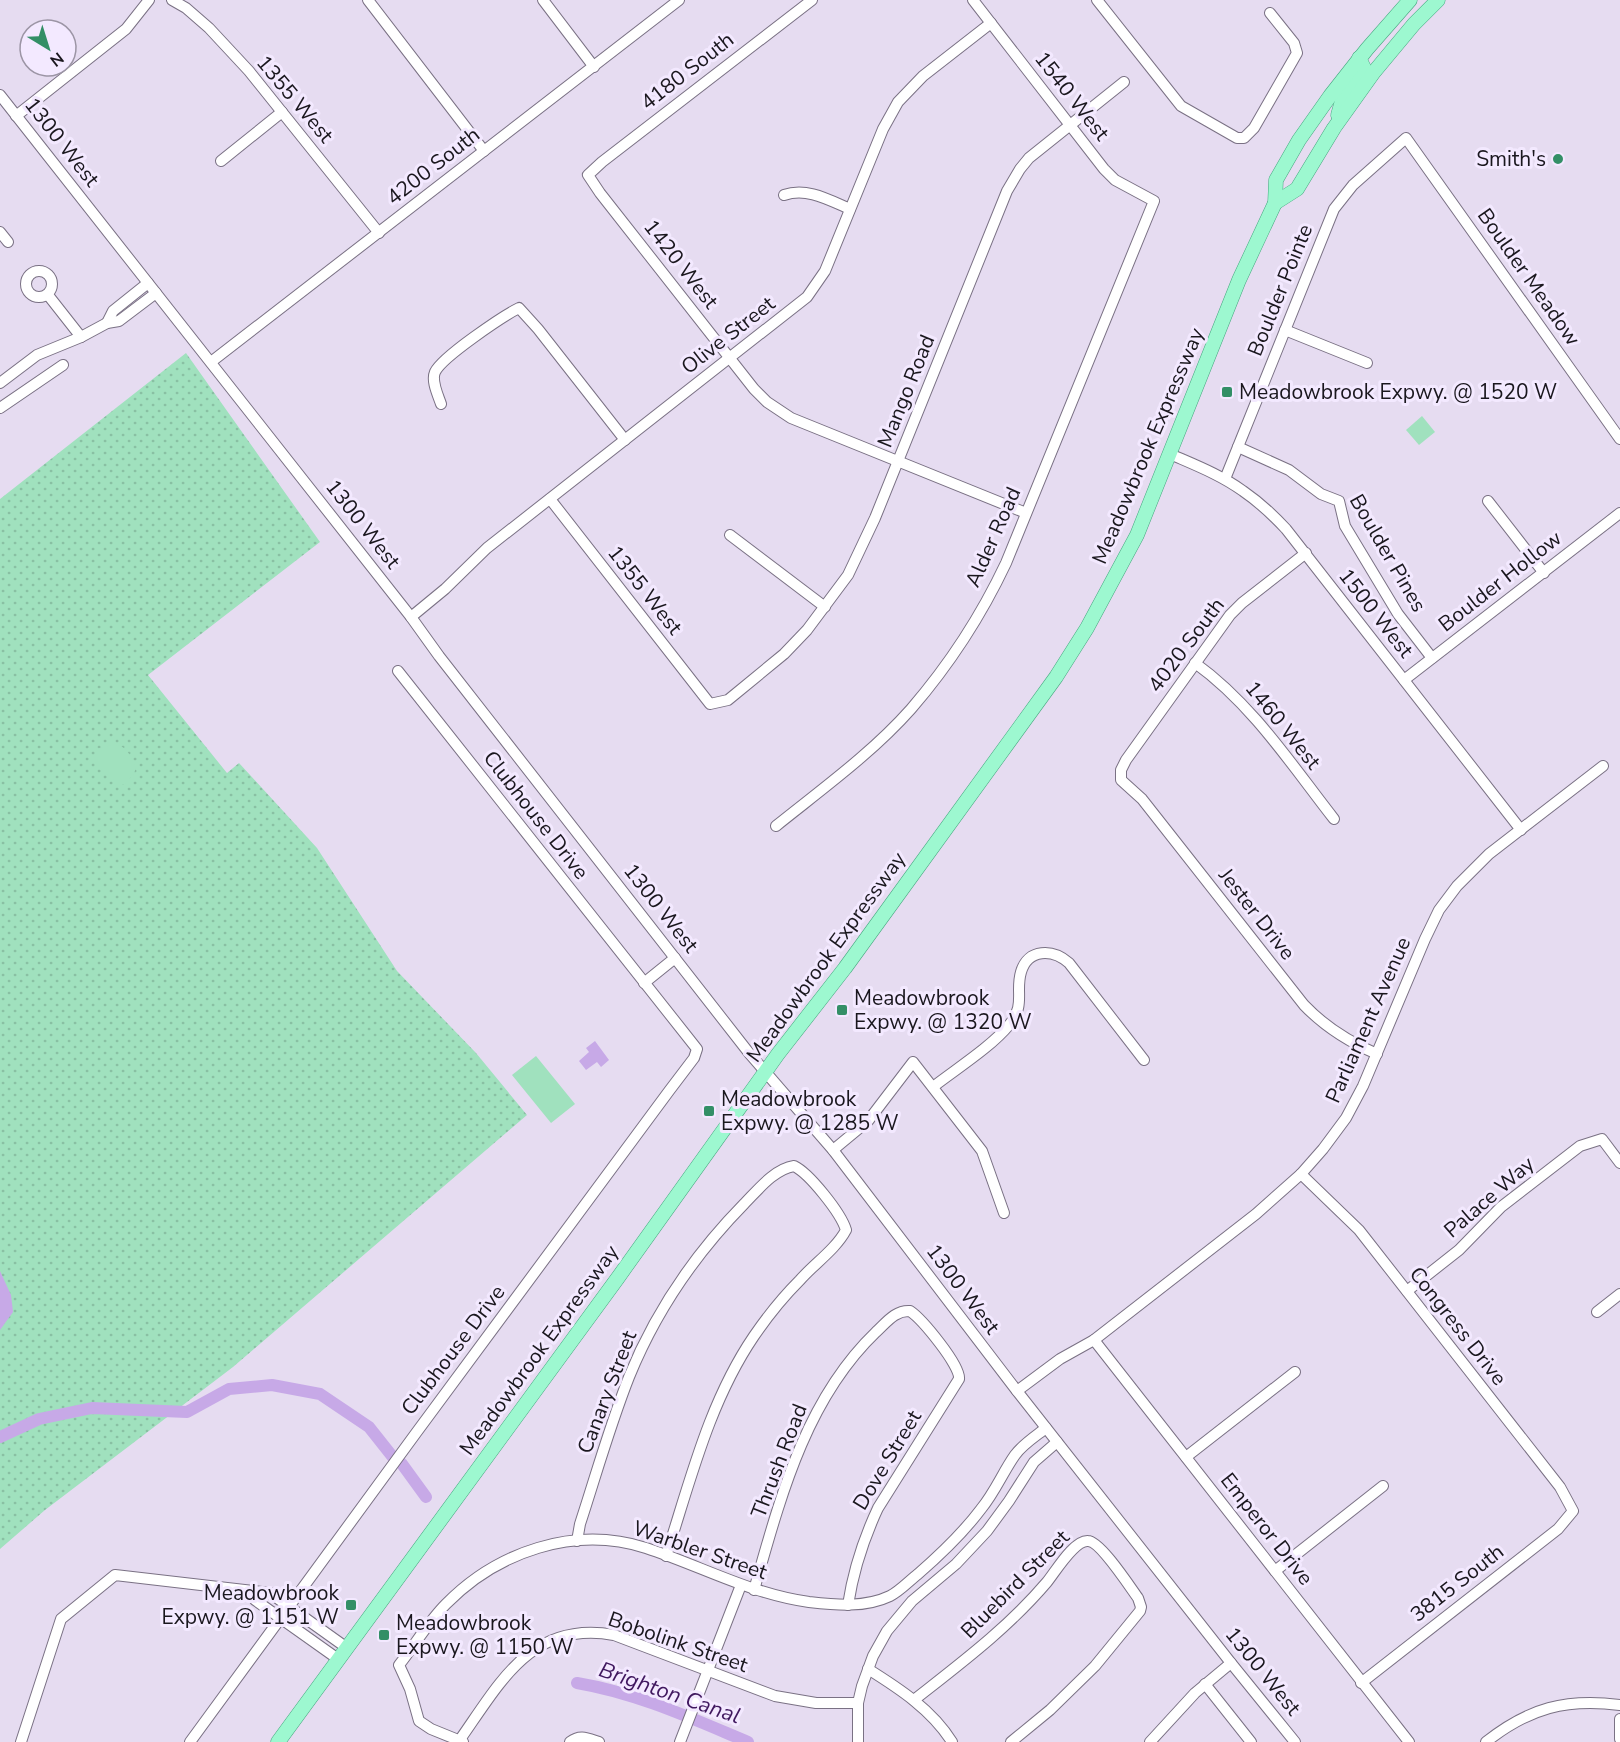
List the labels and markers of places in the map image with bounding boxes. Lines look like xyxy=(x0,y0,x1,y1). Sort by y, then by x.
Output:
place label: Smith's xyxy=(1476,145,1546,173)
marker: Smith's xyxy=(1551,152,1565,166)
place label: Meadowbrook Expwy. @ 1520 W xyxy=(1239,378,1557,406)
marker: Meadowbrook Expwy. @ 1520 W xyxy=(1220,385,1234,399)
place label: Meadowbrook Expwy. @ 1320 W xyxy=(854,984,1032,1036)
marker: Meadowbrook Expwy. @ 1320 W xyxy=(835,1003,849,1017)
place label: Meadowbrook Expwy. @ 1285 W xyxy=(721,1085,899,1137)
marker: Meadowbrook Expwy. @ 1285 W xyxy=(702,1104,716,1118)
place label: Meadowbrook Expwy. @ 1151 W xyxy=(161,1579,339,1631)
marker: Meadowbrook Expwy. @ 1151 W xyxy=(344,1598,358,1612)
place label: Meadowbrook Expwy. @ 1150 W xyxy=(396,1609,574,1661)
marker: Meadowbrook Expwy. @ 1150 W xyxy=(377,1628,391,1642)

